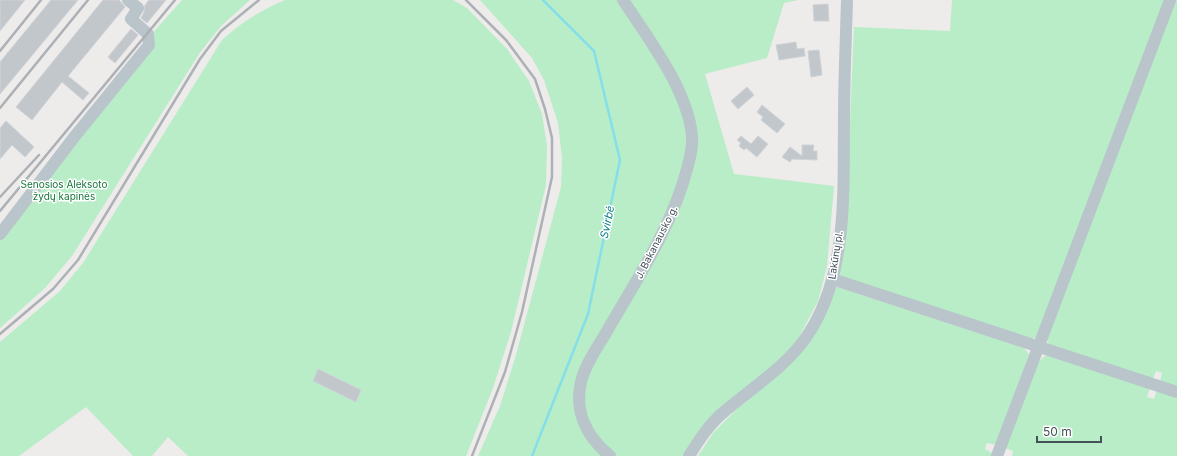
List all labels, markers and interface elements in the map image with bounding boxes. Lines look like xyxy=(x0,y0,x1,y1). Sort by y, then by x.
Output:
park label: Senosios Aleksoto žydų kapinės xyxy=(20,178,108,202)
street label: J. Bakanausko g. xyxy=(632,203,680,280)
water label: Svirbė xyxy=(597,204,617,240)
street label: Lakūnų pl. xyxy=(825,230,845,280)
scale bar xyxy=(1037,418,1101,444)
text: 50 m xyxy=(1043,424,1072,439)

